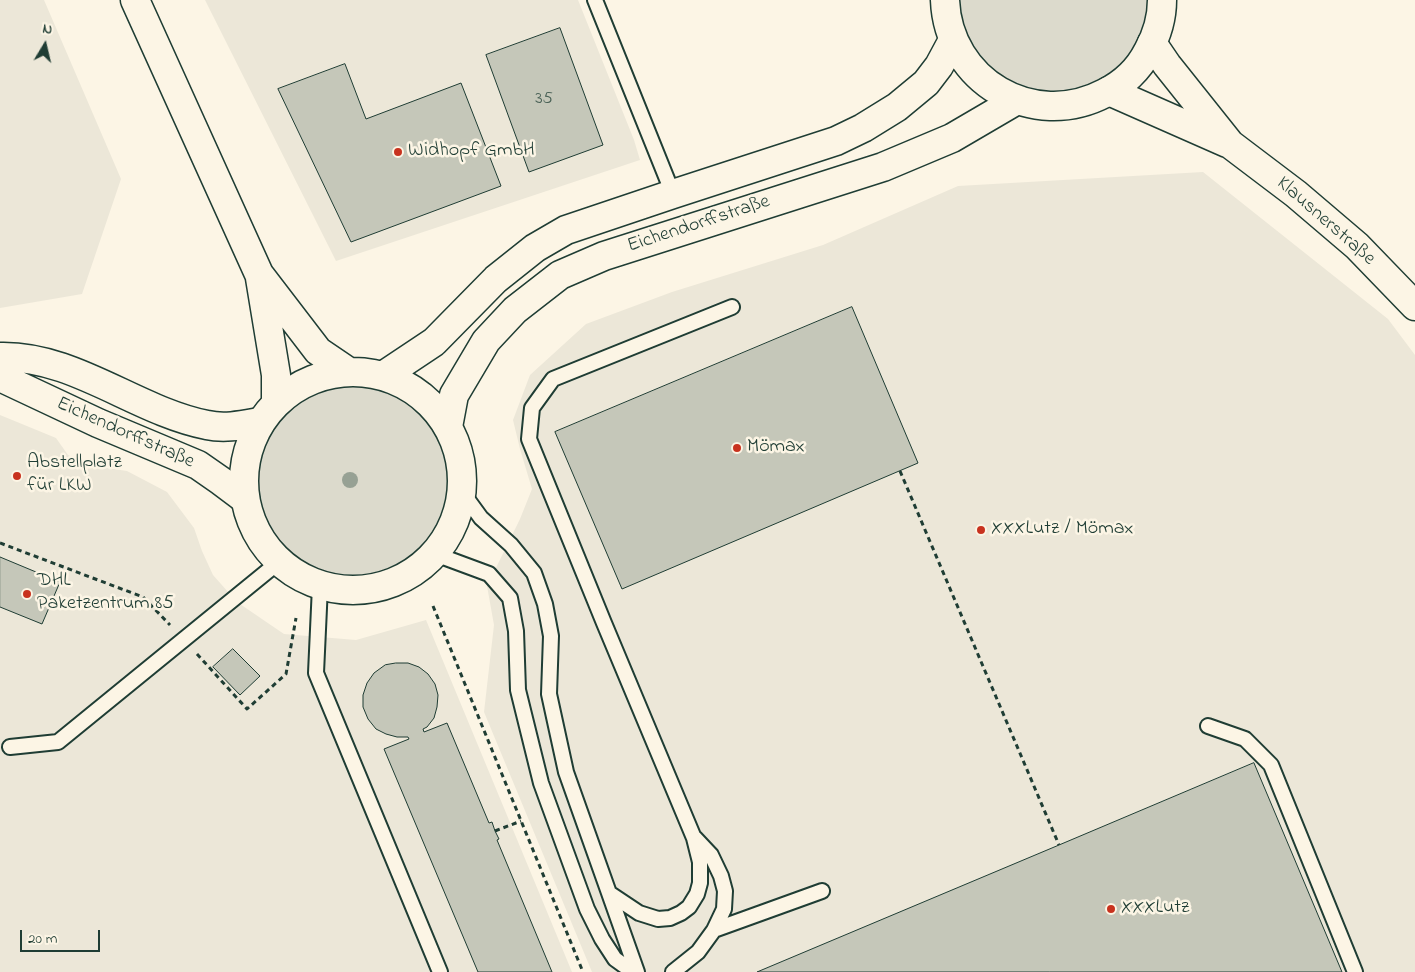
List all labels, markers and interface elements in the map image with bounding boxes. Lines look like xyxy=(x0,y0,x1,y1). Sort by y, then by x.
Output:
text: N xyxy=(41,19,54,41)
north arrow xyxy=(20,20,70,70)
house number: 35 xyxy=(535,89,553,111)
place label: Widhopf GmbH xyxy=(408,140,535,164)
marker: Widhopf GmbH xyxy=(392,146,404,158)
street label: Klausnerstraße xyxy=(1270,172,1380,272)
street label: Eichendorffstraße xyxy=(625,191,773,259)
street label: Eichendorffstraße xyxy=(52,393,198,475)
place label: Mömax xyxy=(747,436,805,460)
marker: Mömax xyxy=(731,442,743,454)
place label: Abstellplatz für LKW xyxy=(27,452,122,499)
marker: Abstellplatz für LKW xyxy=(11,470,23,482)
place label: XXXLutz / Mömax xyxy=(991,518,1133,542)
marker: XXXLutz / Mömax xyxy=(975,524,987,536)
place label: DHL Paketzentrum 85 xyxy=(37,570,174,617)
marker: DHL Paketzentrum 85 xyxy=(21,588,33,600)
place label: XXXLutz xyxy=(1121,897,1189,921)
marker: XXXLutz xyxy=(1105,903,1117,915)
scale bar xyxy=(22,920,102,952)
text: 20 m xyxy=(28,928,57,950)

